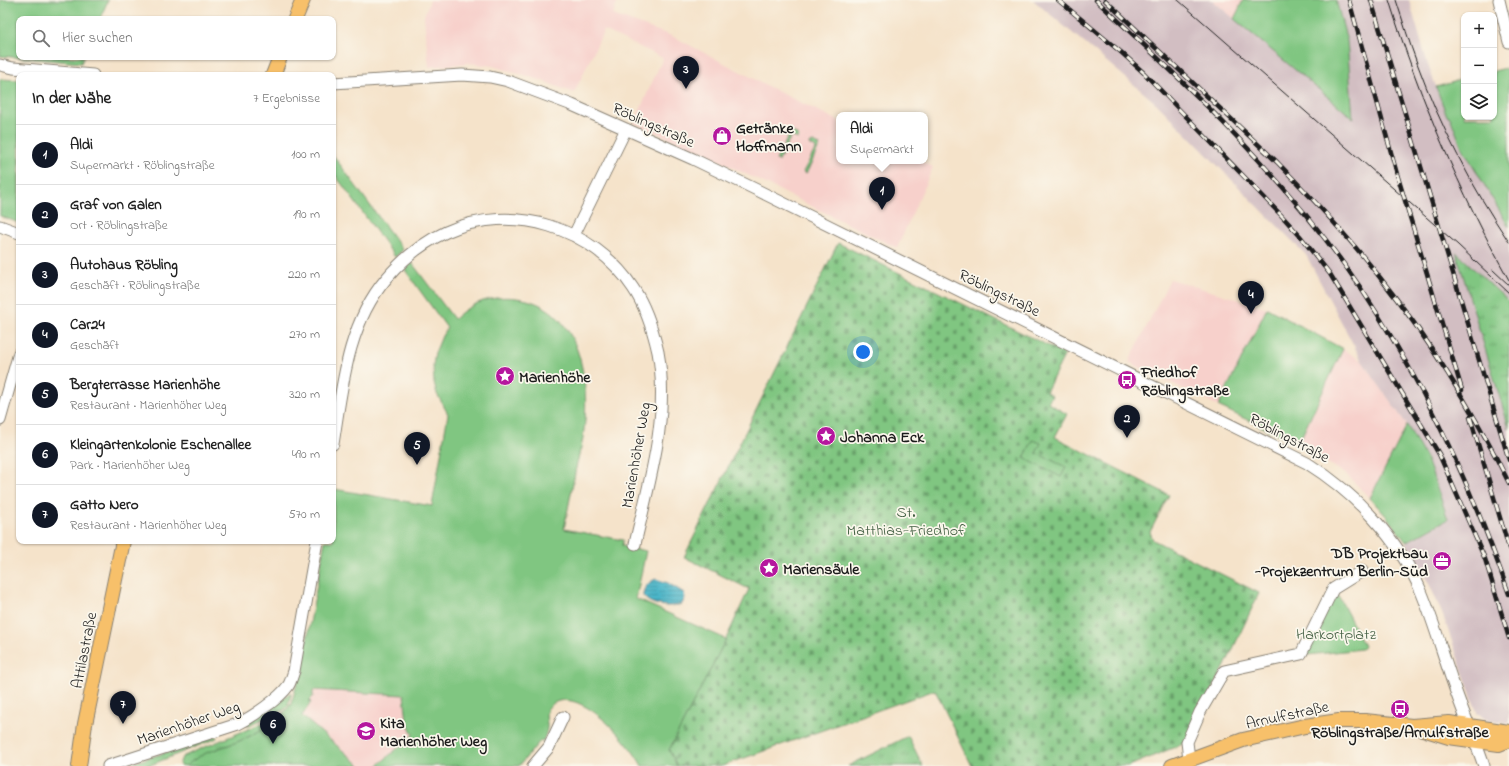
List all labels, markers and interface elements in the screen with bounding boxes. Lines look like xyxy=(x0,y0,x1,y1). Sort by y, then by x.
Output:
map controls xyxy=(1461,12,1497,120)
button: + xyxy=(1461,12,1497,48)
search box xyxy=(16,16,336,60)
icon: search xyxy=(30,27,52,49)
text: Hier suchen xyxy=(62,27,133,49)
button: − xyxy=(1461,48,1497,84)
pin: 3 xyxy=(673,56,699,89)
button: layers xyxy=(1461,84,1497,120)
text: In der Nähe xyxy=(32,86,111,111)
text: 7 Ergebnisse xyxy=(253,89,320,108)
street label: Röblingstraße xyxy=(608,97,699,155)
popup xyxy=(836,112,928,164)
place label: Getränke Hoffmann xyxy=(736,117,802,159)
text: Aldi xyxy=(850,118,873,140)
shop icon: Getränke Hoffmann xyxy=(711,125,733,147)
text: Aldi xyxy=(70,134,93,156)
text: Supermarkt xyxy=(850,140,914,159)
text: 1 xyxy=(43,145,47,164)
text: 100 m xyxy=(291,145,320,164)
text: Supermarkt · Röblingstraße xyxy=(70,156,215,175)
pin: 1 xyxy=(869,177,895,210)
text: Graf von Galen xyxy=(70,194,162,216)
text: 2 xyxy=(42,205,48,224)
text: 190 m xyxy=(293,205,320,224)
text: Ort · Röblingstraße xyxy=(70,216,168,235)
text: Autohaus Röbling xyxy=(70,254,178,276)
street label: Röblingstraße xyxy=(954,264,1045,324)
text: 3 xyxy=(42,265,48,284)
text: 220 m xyxy=(288,265,320,284)
text: Geschäft · Röblingstraße xyxy=(70,276,200,295)
pin: 4 xyxy=(1238,281,1264,314)
text: Car24 xyxy=(70,314,105,336)
text: 4 xyxy=(42,325,48,344)
text: 270 m xyxy=(289,325,320,344)
text: Geschäft xyxy=(70,336,119,355)
your location xyxy=(853,342,873,362)
place label: Friedhof Röblingstraße xyxy=(1140,361,1230,404)
place icon: Marienhöhe xyxy=(494,365,516,387)
place label: Marienhöhe xyxy=(519,366,591,390)
bus stop icon: Friedhof Röblingstraße xyxy=(1116,369,1138,391)
text: Bergterrasse Marienhöhe xyxy=(70,374,220,396)
text: 5 xyxy=(41,385,49,404)
text: 320 m xyxy=(289,385,320,404)
text: Restaurant · Marienhöher Weg xyxy=(70,396,227,415)
street label: Marienhöher Weg xyxy=(616,400,658,510)
pin: 2 xyxy=(1114,405,1140,438)
street label: Röblingstraße xyxy=(1245,408,1334,470)
place icon: Johanna Eck xyxy=(815,425,837,447)
place label: Johanna Eck xyxy=(840,426,925,450)
pin: 5 xyxy=(404,432,430,465)
text: Kleingartenkolonie Eschenallee xyxy=(70,434,251,456)
text: 6 xyxy=(42,445,48,464)
text: 490 m xyxy=(292,445,320,464)
text: Park · Marienhöher Weg xyxy=(70,456,190,475)
text: Gatto Nero xyxy=(70,494,138,516)
park label: St. Matthias-Friedhof xyxy=(847,501,966,543)
text: 7 xyxy=(42,505,48,524)
text: 570 m xyxy=(288,505,320,524)
text: Restaurant · Marienhöher Weg xyxy=(70,516,227,535)
place label: DB Projektbau -Projekzentrum Berlin-Süd xyxy=(1254,542,1428,584)
office icon: DB Projektbau -Projekzentrum Berlin-Süd xyxy=(1431,550,1453,572)
place icon: Mariensäule xyxy=(758,557,780,579)
place label: Mariensäule xyxy=(783,558,860,582)
street label: Attilastraße xyxy=(66,609,104,691)
park label: Harkortplatz xyxy=(1296,623,1376,647)
pin: 7 xyxy=(110,691,136,724)
street label: Marienhöher Weg xyxy=(134,695,243,753)
street label: Arnulfstraße xyxy=(1244,695,1332,736)
bus stop icon: Röblingstraße/Arnulfstraße xyxy=(1389,698,1411,720)
pin: 6 xyxy=(260,711,286,744)
place label: Kita Marienhöher Weg xyxy=(380,712,487,755)
school or university icon: Kita Marienhöher Weg xyxy=(355,720,377,742)
place label: Röblingstraße/Arnulfstraße xyxy=(1310,721,1490,746)

